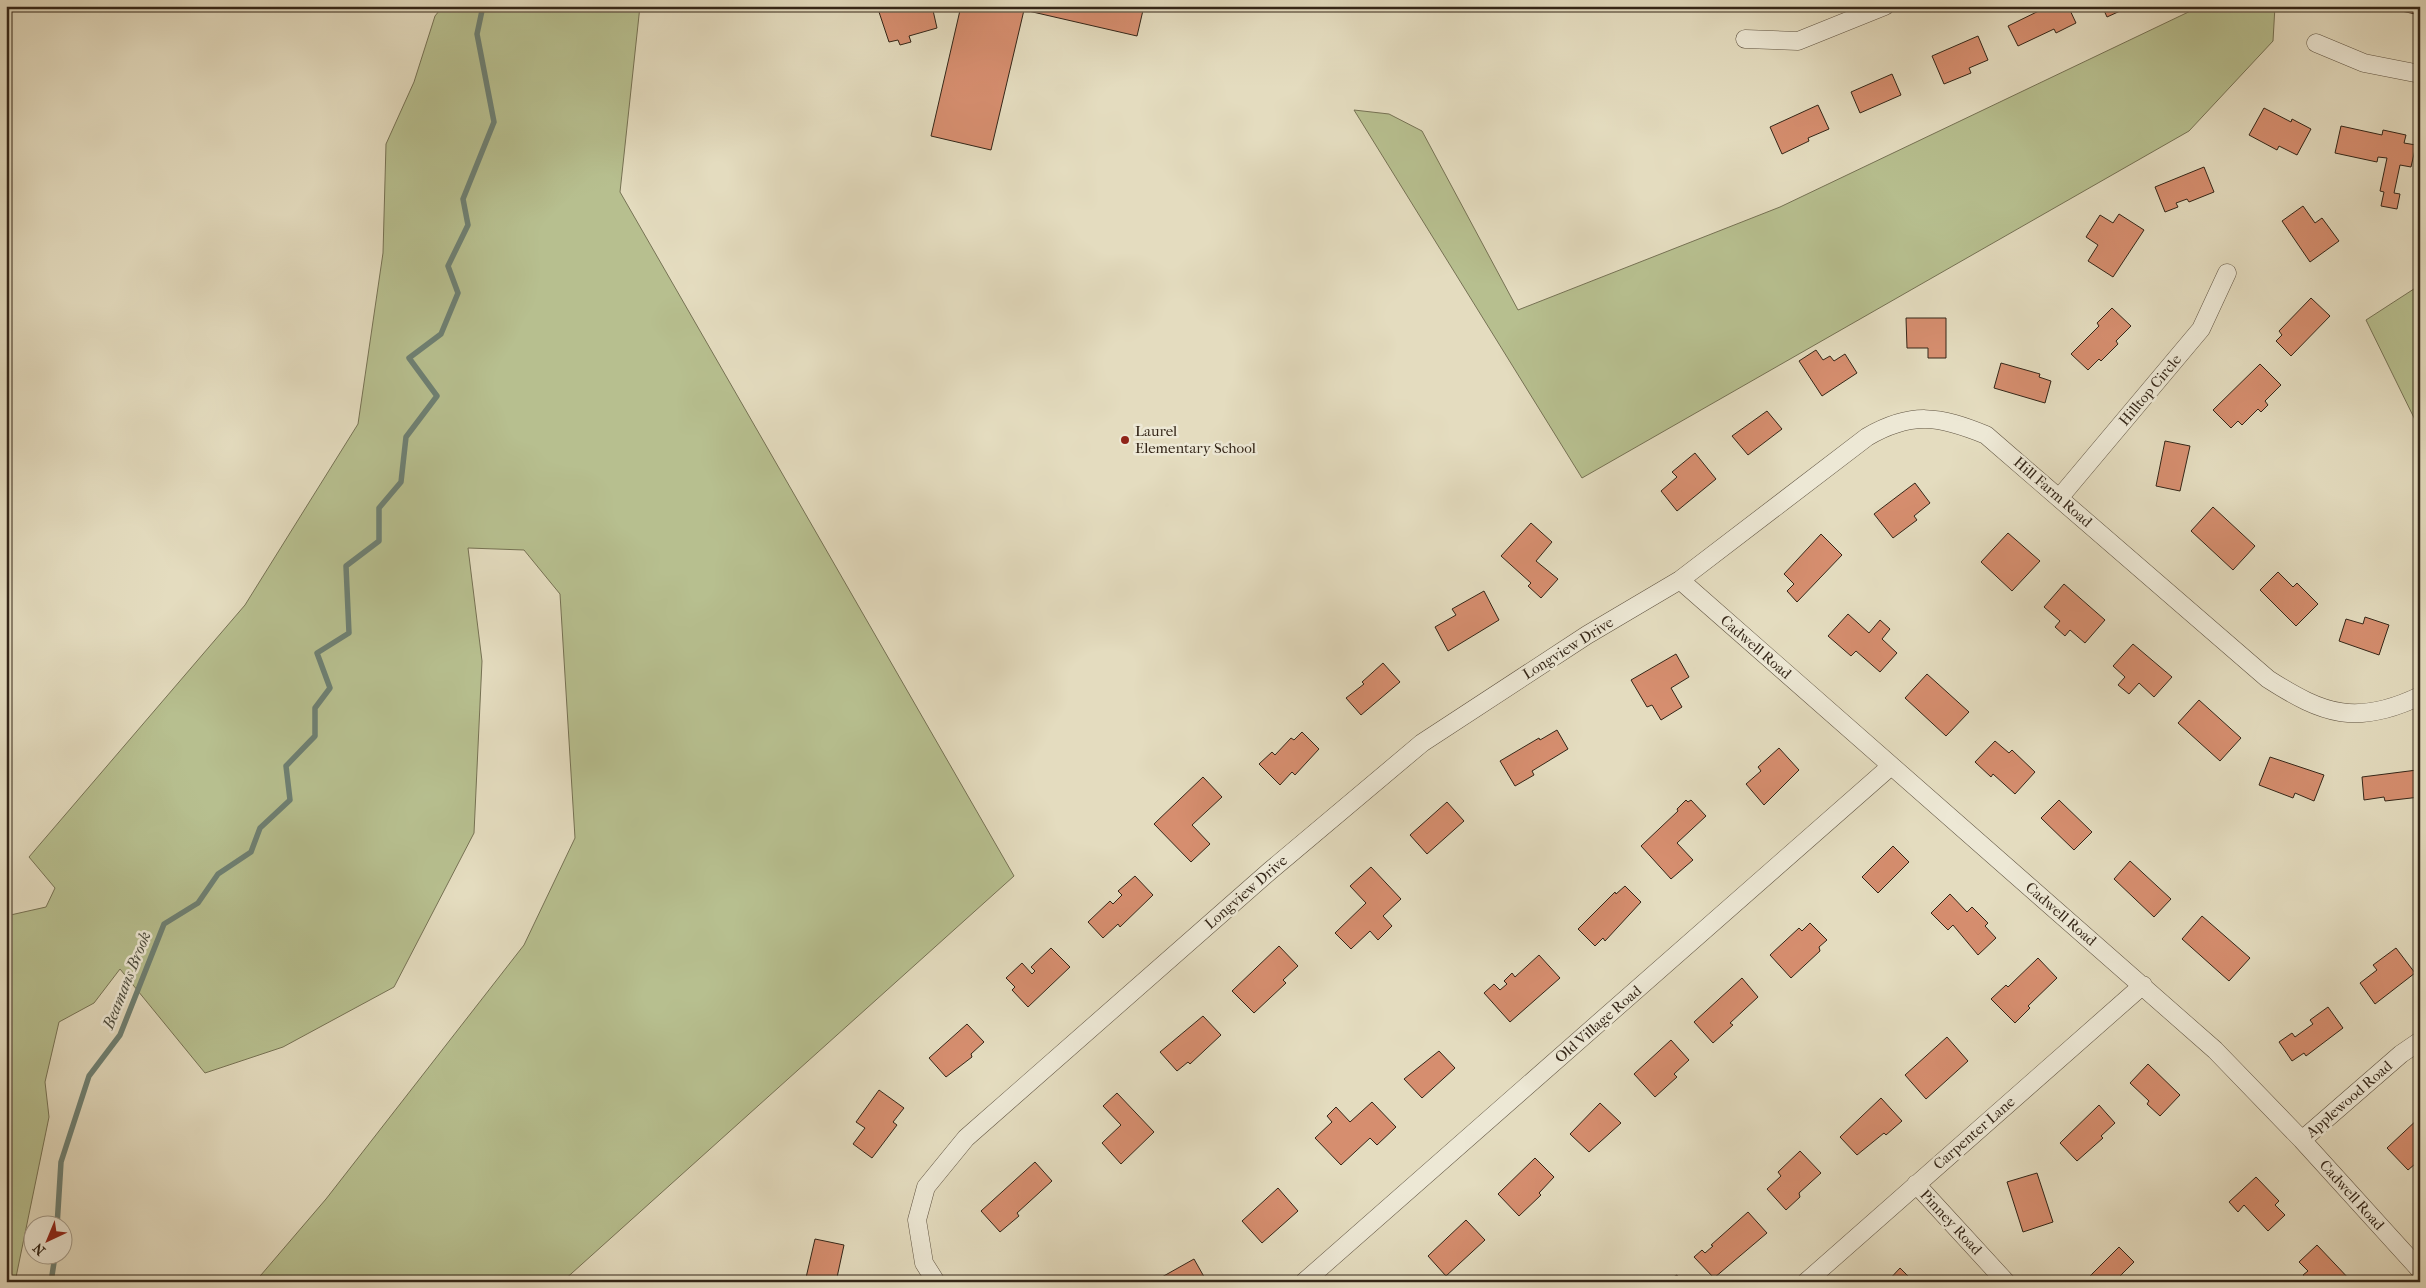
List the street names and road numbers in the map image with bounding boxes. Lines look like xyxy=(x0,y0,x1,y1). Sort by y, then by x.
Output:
street label: Hilltop Circle xyxy=(2115,350,2185,429)
street label: Hill Farm Road xyxy=(2010,453,2097,532)
street label: Cadwell Road xyxy=(1717,611,1796,683)
street label: Longview Drive xyxy=(1519,613,1617,683)
street label: Longview Drive xyxy=(1201,851,1291,933)
street label: Cadwell Road xyxy=(2022,878,2101,950)
street label: Old Village Road xyxy=(1551,981,1646,1066)
street label: Applewood Road xyxy=(2302,1056,2396,1142)
street label: Carpenter Lane xyxy=(1929,1092,2019,1173)
street label: Cadwell Road xyxy=(2316,1156,2389,1234)
street label: Pinney Road xyxy=(1916,1186,1986,1259)

